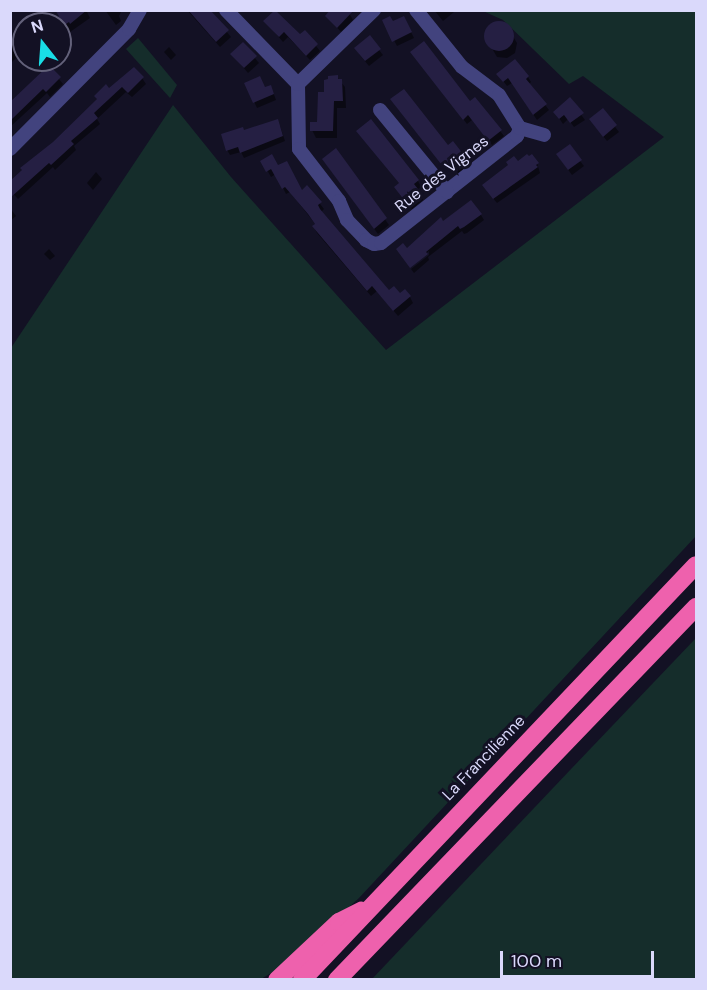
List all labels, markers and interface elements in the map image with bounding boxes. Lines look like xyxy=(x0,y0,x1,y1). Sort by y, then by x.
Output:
north arrow xyxy=(12,12,72,72)
text: N xyxy=(29,14,46,38)
street label: Rue des Vignes xyxy=(391,132,493,216)
street label: La Francilienne xyxy=(439,712,529,804)
scale bar xyxy=(503,939,658,977)
text: 100 m xyxy=(511,949,562,973)

